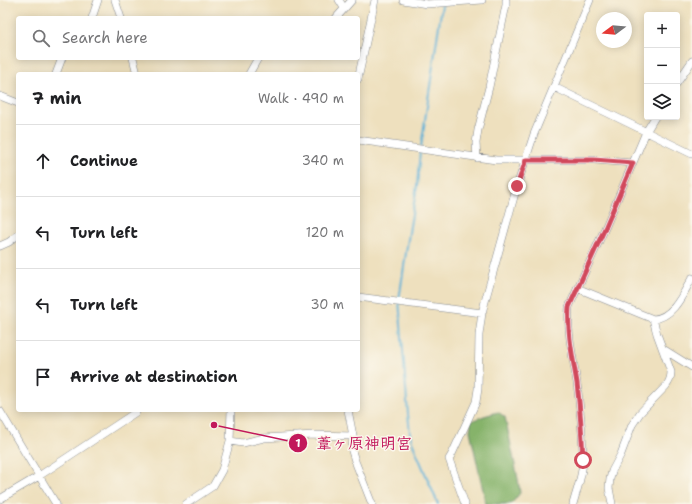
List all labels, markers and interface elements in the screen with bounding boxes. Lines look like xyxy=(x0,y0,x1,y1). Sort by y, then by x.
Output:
north arrow xyxy=(596,12,632,48)
map controls xyxy=(644,12,680,120)
button: + xyxy=(644,12,680,48)
search box xyxy=(16,16,360,60)
icon: search xyxy=(30,27,52,49)
text: Search here xyxy=(62,28,148,48)
button: − xyxy=(644,48,680,84)
button: layers xyxy=(644,84,680,120)
text: 7 min xyxy=(32,87,82,109)
text: Walk · 490 m xyxy=(258,90,344,107)
icon: ahead xyxy=(32,150,54,172)
text: Continue xyxy=(70,151,138,171)
text: 340 m xyxy=(302,152,344,169)
route end xyxy=(508,177,526,195)
icon: left xyxy=(32,222,54,244)
text: Turn left xyxy=(70,223,138,243)
text: 120 m xyxy=(306,224,344,241)
icon: left xyxy=(32,294,54,316)
text: Turn left xyxy=(70,295,138,315)
text: 30 m xyxy=(310,296,344,313)
icon: arrive xyxy=(32,366,54,388)
text: Arrive at destination xyxy=(70,367,238,387)
callout: 葦ヶ原神明宮 xyxy=(288,429,420,457)
text: 葦ヶ原神明宮 xyxy=(316,433,412,454)
text: 1 xyxy=(295,435,301,451)
route start xyxy=(574,451,592,469)

